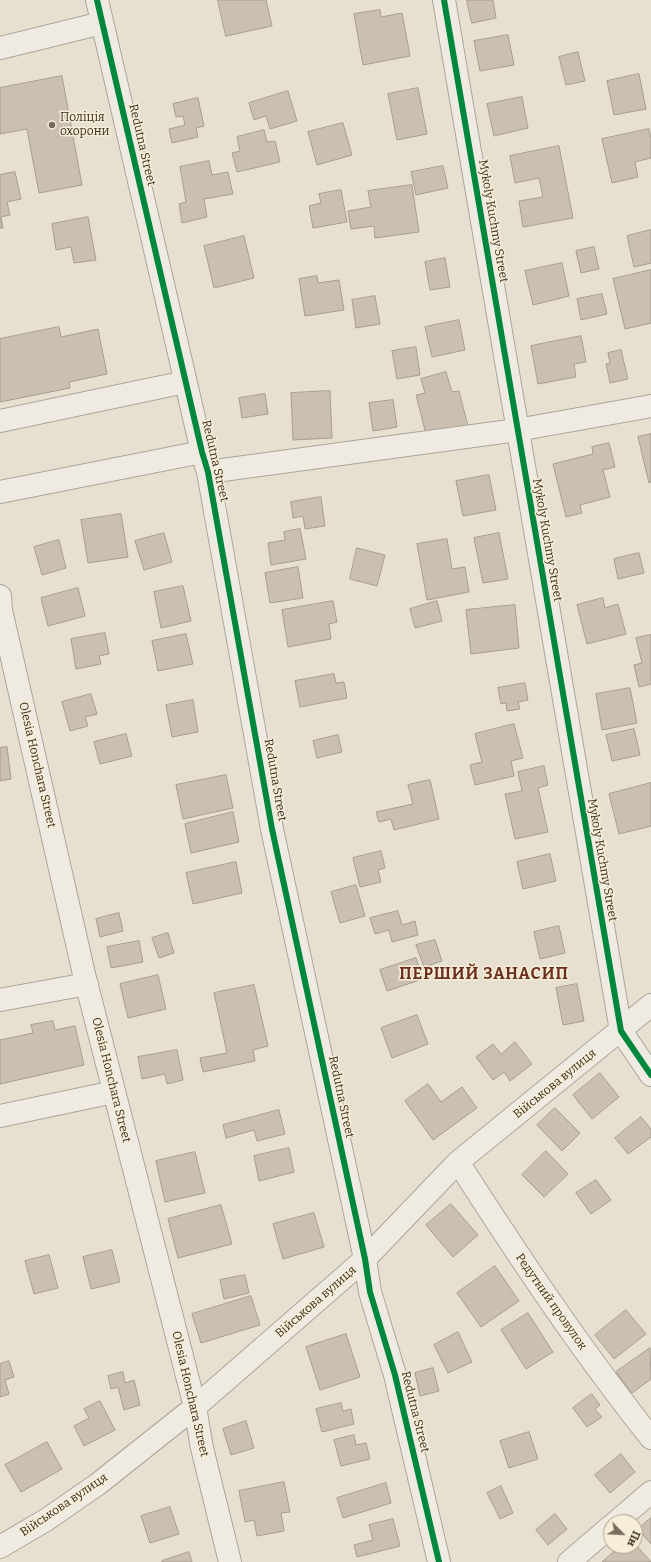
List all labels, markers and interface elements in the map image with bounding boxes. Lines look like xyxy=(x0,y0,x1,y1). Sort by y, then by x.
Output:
street label: Redutna Street xyxy=(126,103,158,187)
place label: Поліція охорони xyxy=(60,111,110,139)
marker: Поліція охорони xyxy=(47,120,57,130)
street label: Mykoly Kuchmy Street xyxy=(475,158,511,284)
street label: Redutna Street xyxy=(199,419,231,503)
street label: Mykoly Kuchmy Street xyxy=(529,477,565,603)
street label: Olesia Honchara Street xyxy=(16,701,58,829)
street label: Redutna Street xyxy=(261,738,289,822)
street label: Mykoly Kuchmy Street xyxy=(584,797,620,923)
district label: ПЕРШИЙ ЗАНАСИП xyxy=(399,965,569,985)
street label: Olesia Honchara Street xyxy=(88,1016,134,1144)
street label: Військова вулиця xyxy=(511,1046,599,1122)
street label: Redutna Street xyxy=(325,1055,357,1139)
street label: Редутний провулок xyxy=(512,1251,590,1353)
street label: Військова вулиця xyxy=(273,1263,359,1341)
street label: Olesia Honchara Street xyxy=(169,1330,211,1458)
street label: Redutna Street xyxy=(398,1370,432,1454)
street label: Військова вулиця xyxy=(18,1470,110,1540)
north arrow xyxy=(603,1514,643,1554)
text: Пн xyxy=(624,1529,643,1549)

